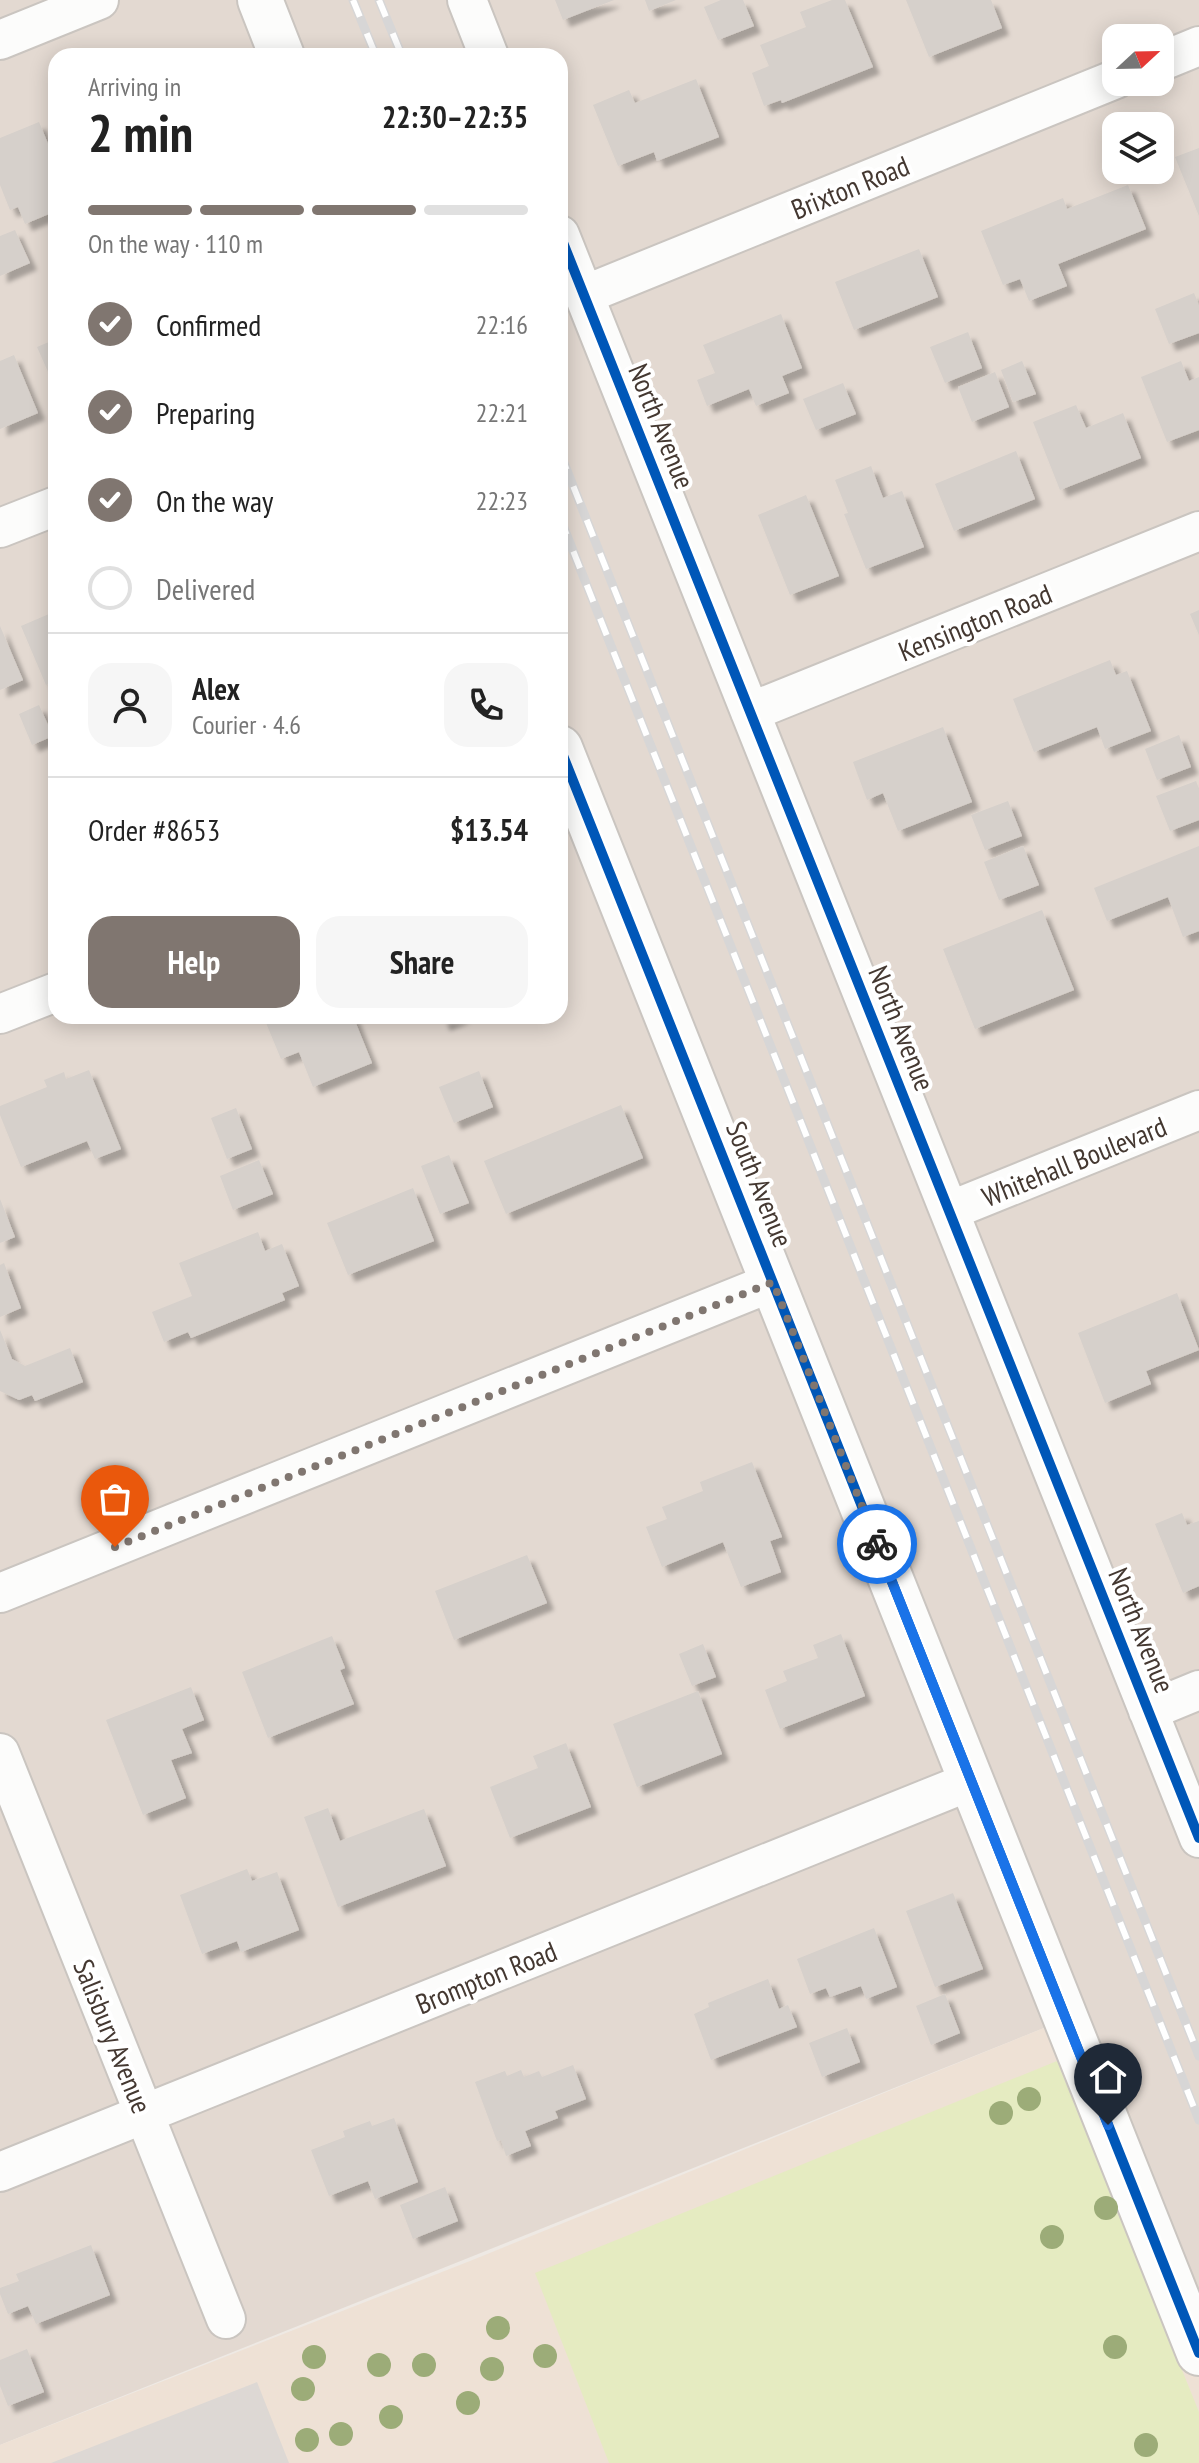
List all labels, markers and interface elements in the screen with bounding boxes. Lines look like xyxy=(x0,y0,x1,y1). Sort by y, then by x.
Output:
north arrow xyxy=(1102,24,1174,96)
map controls xyxy=(1102,24,1174,184)
text: Arriving in xyxy=(88,70,181,103)
text: 22:30–22:35 xyxy=(382,97,528,136)
text: 2 min xyxy=(88,99,193,166)
button: layers xyxy=(1102,112,1174,184)
street label: Brixton Road xyxy=(786,147,914,227)
text: On the way · 110 m xyxy=(88,227,263,260)
icon: check xyxy=(88,302,132,346)
text: Confirmed xyxy=(156,305,261,344)
text: 22:16 xyxy=(476,308,528,341)
street label: North Avenue xyxy=(620,358,704,494)
icon: check xyxy=(88,390,132,434)
text: Preparing xyxy=(156,393,255,432)
text: 22:21 xyxy=(476,396,528,429)
icon: check xyxy=(88,478,132,522)
text: On the way xyxy=(156,481,273,520)
text: 22:23 xyxy=(476,484,528,517)
text: Delivered xyxy=(156,569,255,608)
street label: Kensington Road xyxy=(893,574,1057,670)
button: person xyxy=(88,663,172,747)
button: phone xyxy=(444,663,528,747)
text: Alex xyxy=(192,669,240,708)
text: Courier · 4.6 xyxy=(192,708,301,741)
text: Order #8653 xyxy=(88,810,220,849)
text: $13.54 xyxy=(450,810,528,849)
button: Help xyxy=(88,916,300,1008)
button: Share xyxy=(316,916,528,1008)
street label: North Avenue xyxy=(860,960,944,1096)
street label: Whitehall Boulevard xyxy=(976,1107,1172,1215)
street label: South Avenue xyxy=(718,1116,802,1252)
pin xyxy=(81,1465,149,1547)
icon: bag xyxy=(93,1477,137,1521)
courier xyxy=(837,1504,917,1584)
icon: bike xyxy=(855,1522,899,1566)
street label: North Avenue xyxy=(1100,1562,1184,1698)
street label: Brompton Road xyxy=(410,1932,562,2022)
street label: Salisbury Avenue xyxy=(65,1954,161,2118)
pin xyxy=(1074,2043,1142,2125)
icon: home xyxy=(1086,2055,1130,2099)

